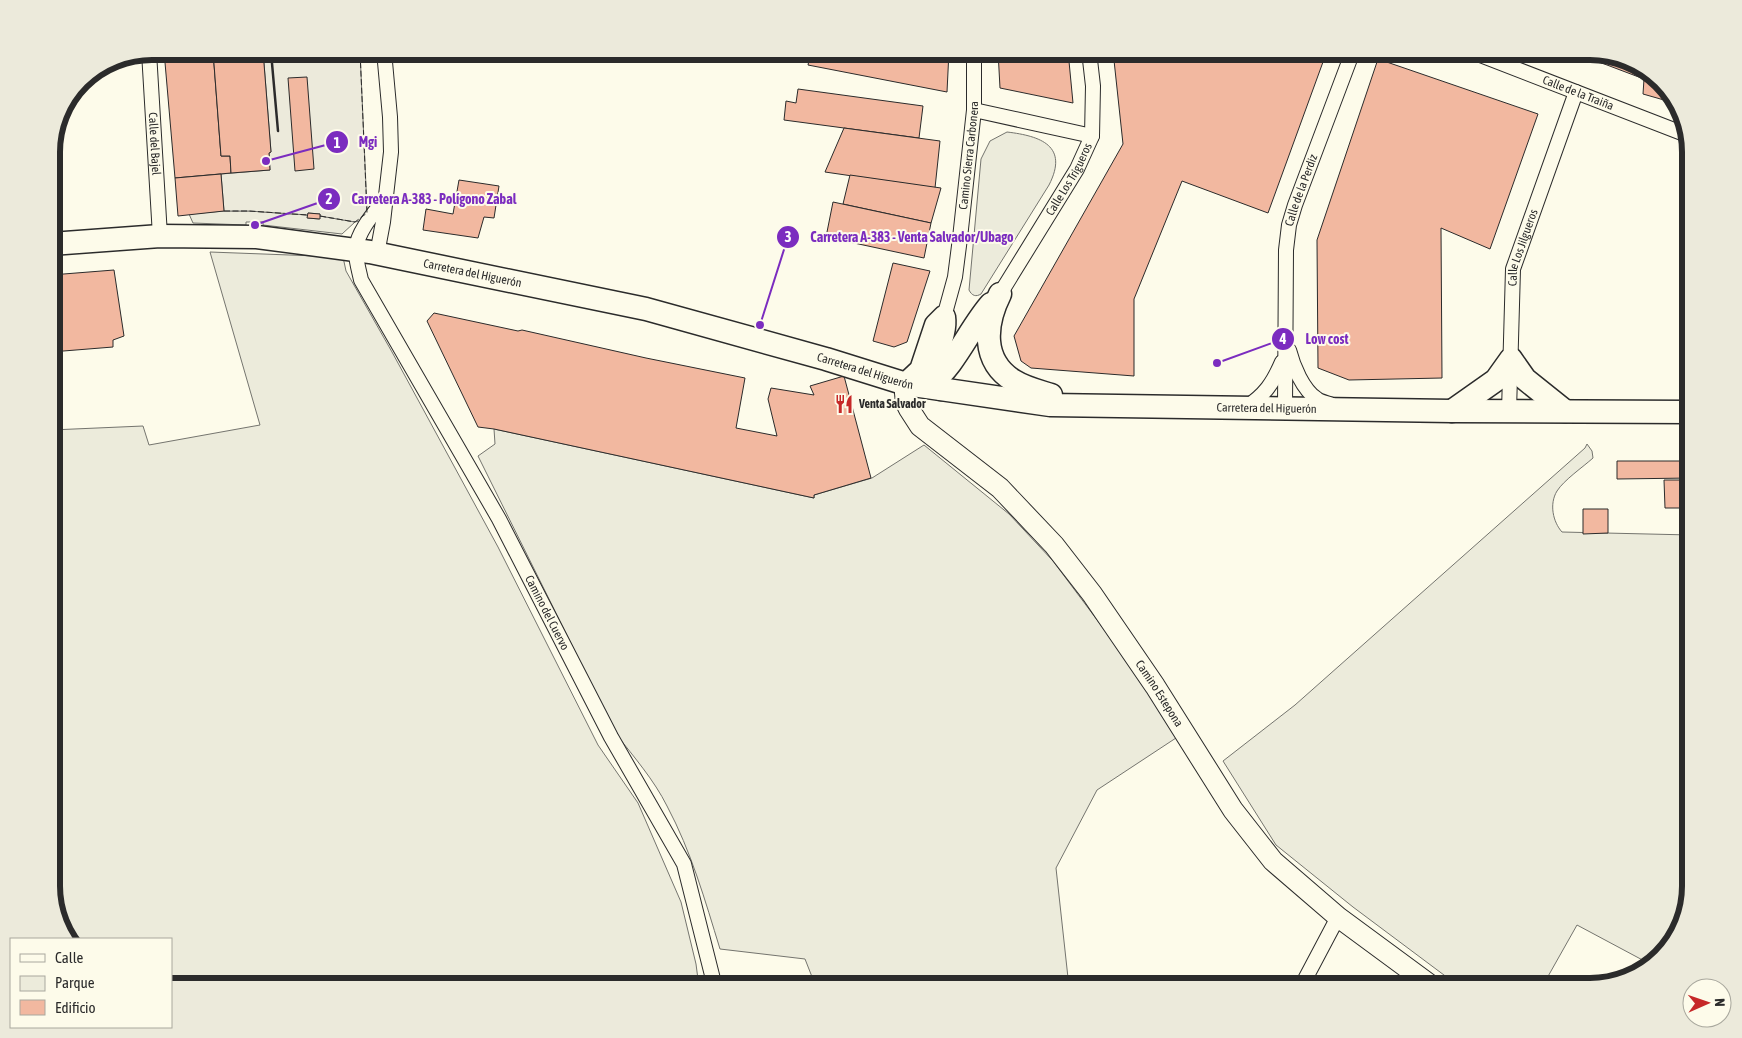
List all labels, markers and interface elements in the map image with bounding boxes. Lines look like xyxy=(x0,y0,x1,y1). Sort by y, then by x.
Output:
street label: Calle de la Traiña xyxy=(1541,73,1616,113)
street label: Camino Sierra Carbonera xyxy=(956,101,981,210)
street label: Calle del Bajel xyxy=(146,112,163,177)
callout: Mgi xyxy=(324,128,388,157)
text: 1 xyxy=(333,134,341,151)
text: Mgi xyxy=(359,134,377,150)
street label: Calle Los Trigueros xyxy=(1043,141,1095,218)
street label: Calle de la Perdiz xyxy=(1282,152,1321,228)
callout: Carretera A-383 - Polígono Zabal xyxy=(316,185,526,214)
text: 2 xyxy=(325,190,333,207)
text: Carretera A-383 - Polígono Zabal xyxy=(352,191,517,207)
street label: Calle Los Jilgueros xyxy=(1506,207,1541,286)
callout: Carretera A-383 - Venta Salvador/Ubago xyxy=(775,223,1024,252)
text: 3 xyxy=(784,228,792,245)
text: Carretera A-383 - Venta Salvador/Ubago xyxy=(810,229,1014,245)
street label: Carretera del Higuerón xyxy=(422,256,523,290)
callout: Low cost xyxy=(1270,325,1358,354)
text: 4 xyxy=(1278,330,1287,347)
text: Low cost xyxy=(1306,331,1348,347)
street label: Carretera del Higuerón xyxy=(815,350,914,392)
restaurant icon: Venta Salvador xyxy=(833,393,855,415)
place label: Venta Salvador xyxy=(858,397,926,411)
street label: Carretera del Higuerón xyxy=(1217,400,1317,416)
street label: Camino del Cuervo xyxy=(522,573,572,653)
street label: Camino Estepona xyxy=(1133,658,1186,729)
legend xyxy=(10,938,172,1028)
text: Calle xyxy=(55,949,84,966)
text: Parque xyxy=(55,974,95,991)
north arrow xyxy=(1682,978,1732,1028)
text: N xyxy=(1712,998,1728,1007)
text: Edificio xyxy=(55,999,96,1016)

